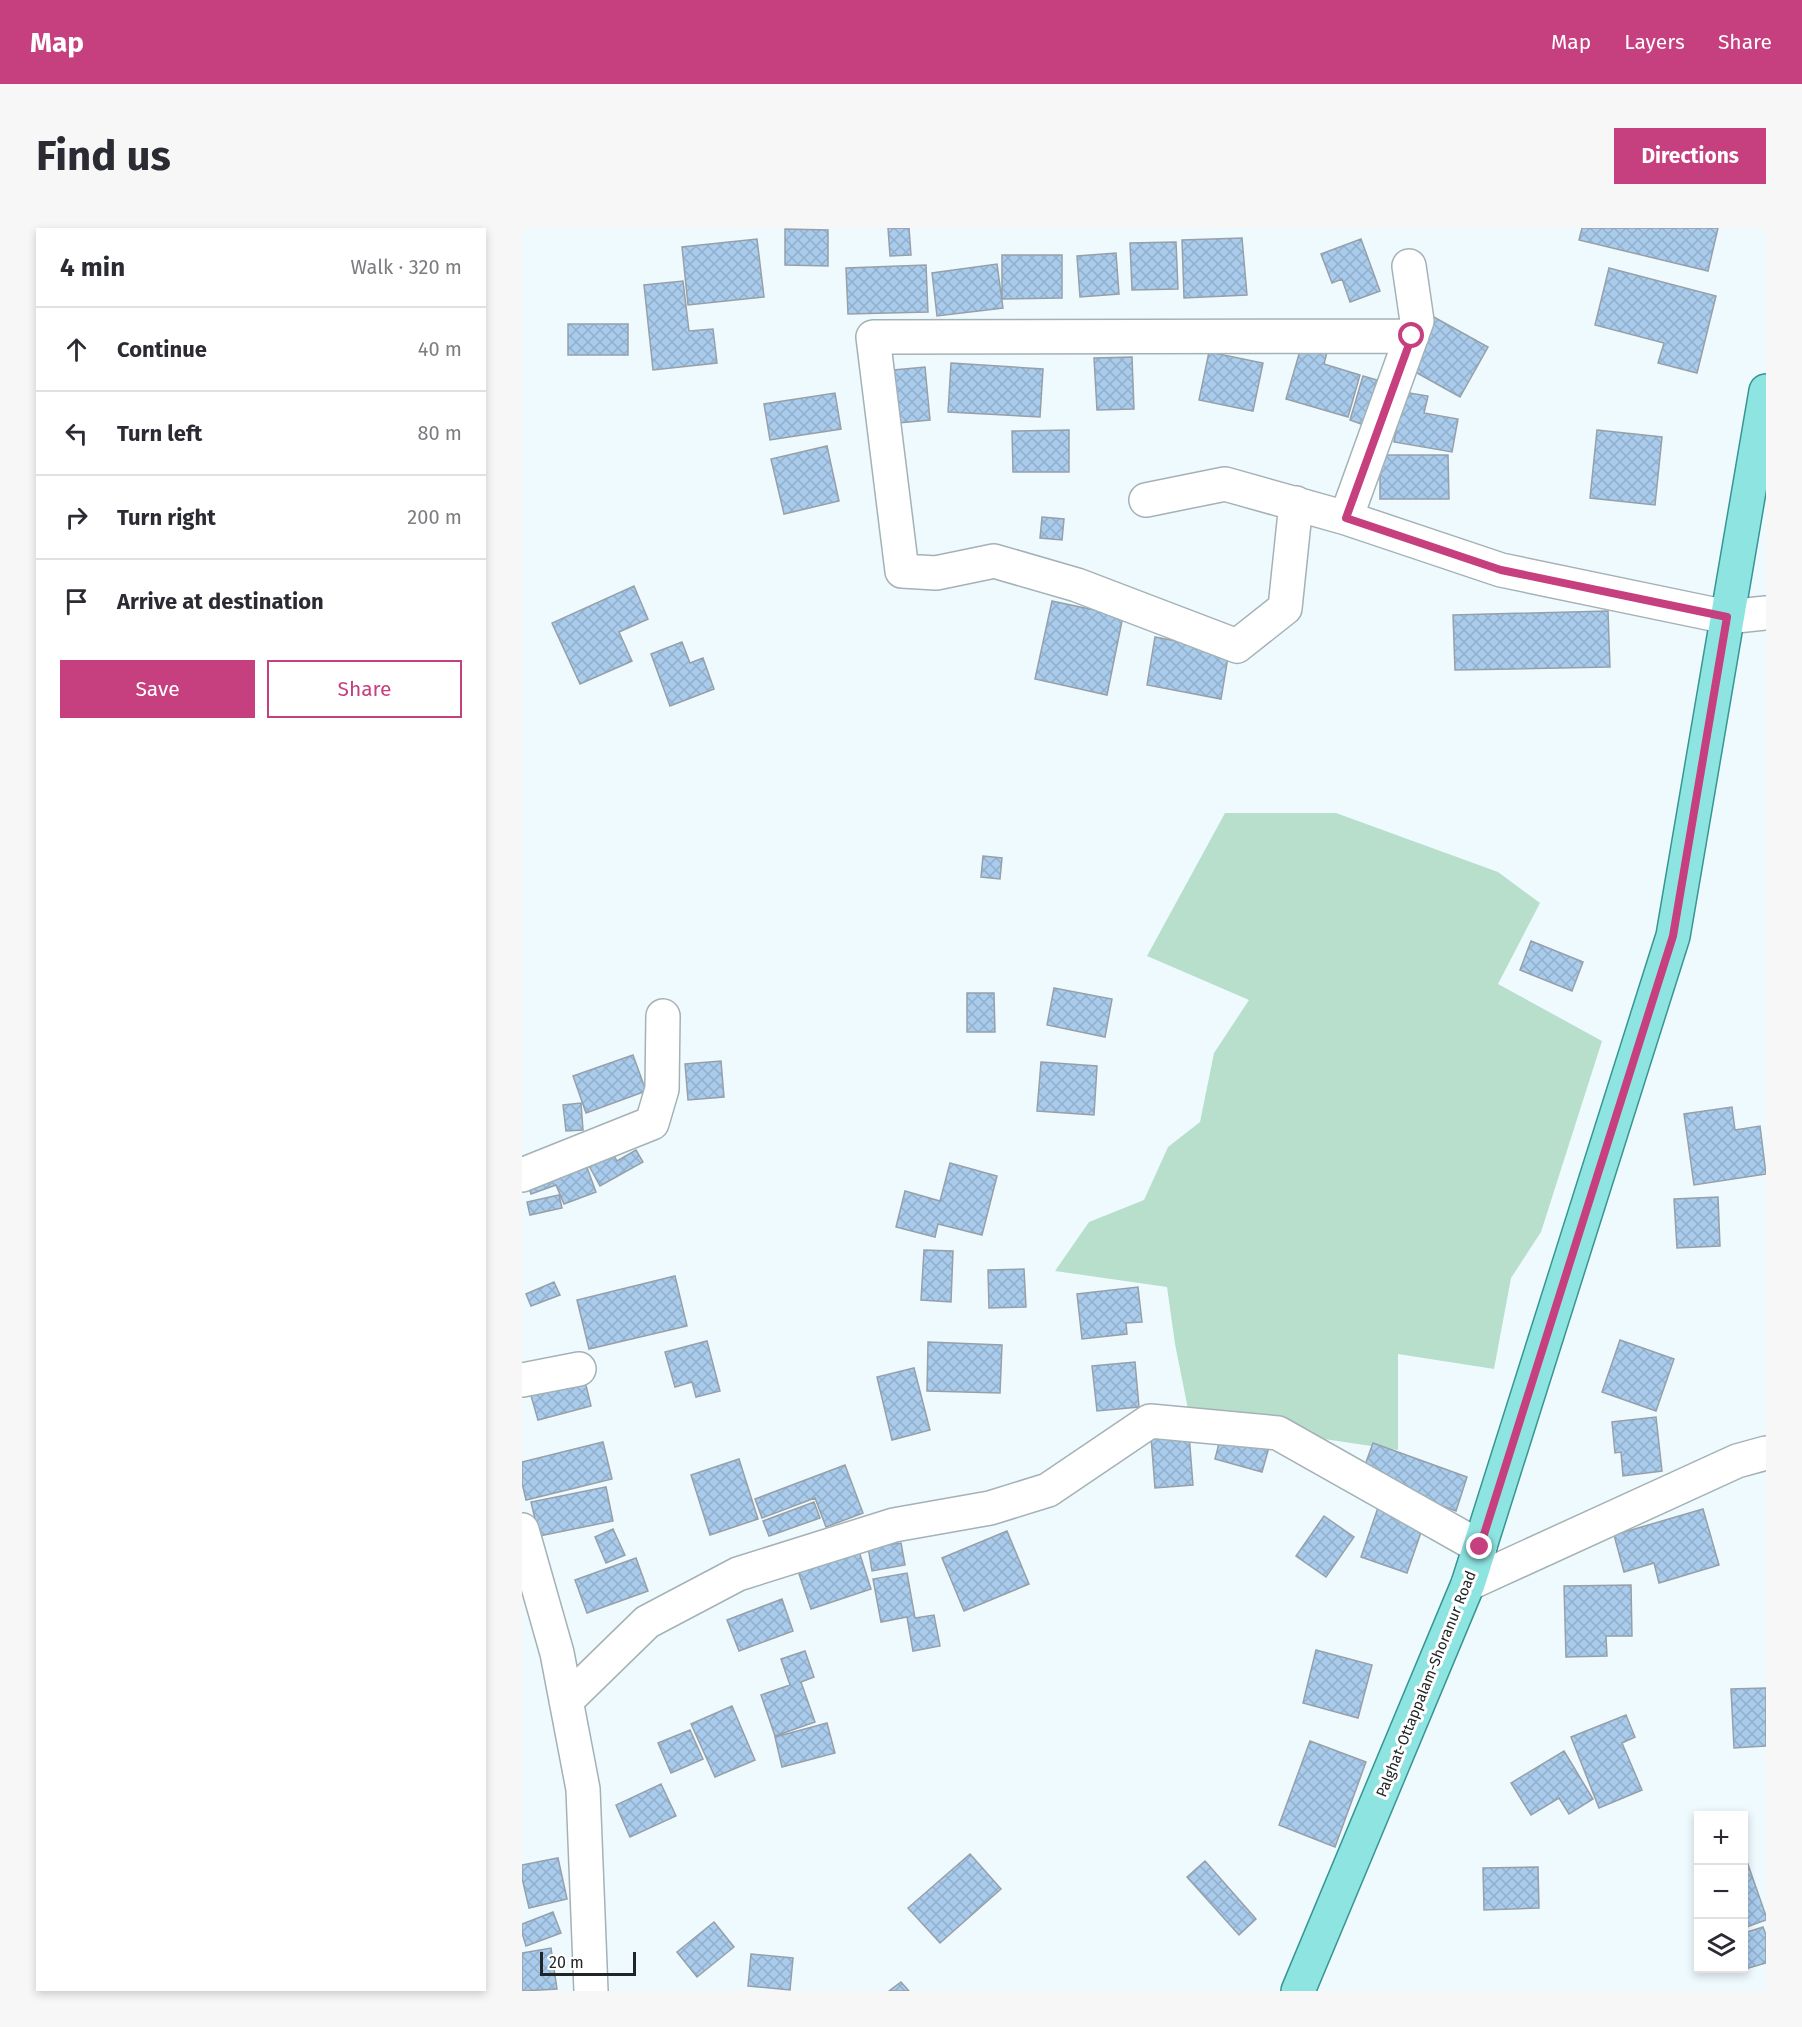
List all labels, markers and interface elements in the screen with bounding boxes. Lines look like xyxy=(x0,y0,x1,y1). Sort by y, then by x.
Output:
text: Map xyxy=(30,26,84,59)
text: Map xyxy=(1551,29,1591,55)
text: Layers xyxy=(1624,29,1685,55)
text: Share xyxy=(1718,29,1772,55)
button: Directions xyxy=(1614,128,1766,184)
text: Find us xyxy=(36,131,171,181)
text: 4 min xyxy=(60,252,125,283)
text: Walk · 320 m xyxy=(351,255,462,279)
route start xyxy=(1398,322,1424,348)
icon: ahead xyxy=(60,333,93,366)
text: Continue xyxy=(117,336,207,363)
text: 40 m xyxy=(418,337,462,361)
icon: left xyxy=(60,417,93,450)
text: Turn left xyxy=(117,420,202,447)
text: 80 m xyxy=(417,421,462,445)
icon: right xyxy=(60,501,93,534)
text: Turn right xyxy=(117,504,216,531)
text: 200 m xyxy=(407,505,462,529)
icon: arrive xyxy=(60,585,93,618)
text: Arrive at destination xyxy=(117,588,324,615)
button: Save xyxy=(60,660,255,718)
button: Share xyxy=(267,660,462,718)
route end xyxy=(1466,1533,1492,1559)
street label: Palghat-Ottappalam-Shoranur Road xyxy=(1372,1568,1480,1800)
map controls xyxy=(1694,1811,1748,1973)
button: + xyxy=(1694,1811,1748,1865)
button: − xyxy=(1694,1865,1748,1919)
button: layers xyxy=(1694,1919,1748,1973)
scale bar xyxy=(540,1949,636,1976)
text: 20 m xyxy=(549,1953,584,1972)

